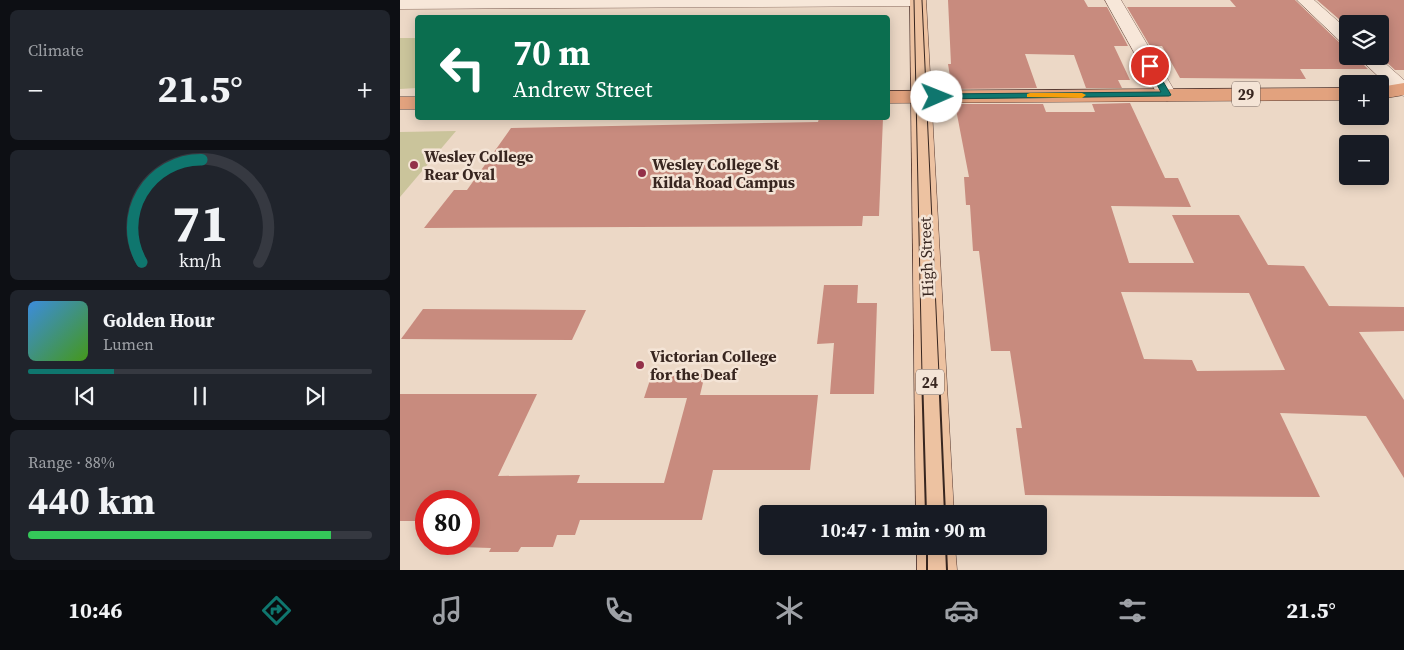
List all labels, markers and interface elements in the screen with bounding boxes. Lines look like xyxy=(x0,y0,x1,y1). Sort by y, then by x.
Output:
map controls xyxy=(1339,15,1389,185)
button: layers xyxy=(1339,15,1389,65)
text: 70 m xyxy=(513,29,590,77)
icon: left xyxy=(430,35,495,100)
text: Climate xyxy=(28,39,84,61)
pin xyxy=(1129,45,1171,87)
icon: arrive xyxy=(1136,52,1164,80)
text: 21.5° xyxy=(157,63,243,115)
position arrow xyxy=(910,70,962,122)
text: − xyxy=(28,71,43,109)
text: + xyxy=(357,71,372,109)
text: Andrew Street xyxy=(513,74,652,104)
button: + xyxy=(1339,75,1389,125)
road number: 29 xyxy=(1232,82,1260,106)
button: − xyxy=(1339,135,1389,185)
place label: Wesley College Rear Oval xyxy=(424,145,533,185)
place label: Wesley College St Kilda Road Campus xyxy=(652,153,795,193)
marker: Wesley College Rear Oval xyxy=(408,159,420,171)
marker: Wesley College St Kilda Road Campus xyxy=(636,167,648,179)
text: 71 xyxy=(172,187,228,258)
street label: High Street xyxy=(914,216,938,297)
text: km/h xyxy=(179,248,222,273)
text: Golden Hour xyxy=(103,307,215,333)
text: Lumen xyxy=(103,333,154,355)
place label: Victorian College for the Deaf xyxy=(650,345,776,385)
marker: Victorian College for the Deaf xyxy=(634,359,646,371)
road number: 24 xyxy=(916,370,944,394)
icon: previous xyxy=(71,382,99,410)
icon: pause xyxy=(186,382,214,410)
icon: next xyxy=(301,382,329,410)
text: Range · 88% xyxy=(28,451,115,473)
text: 440 km xyxy=(28,475,155,527)
speed limit sign: 80 xyxy=(415,490,480,555)
text: 10:47 · 1 min · 90 m xyxy=(820,517,986,543)
icon: directions xyxy=(259,593,294,628)
icon: music xyxy=(430,593,465,628)
icon: phone xyxy=(601,593,636,628)
icon: climate xyxy=(772,593,807,628)
icon: car xyxy=(944,593,979,628)
icon: filters xyxy=(1115,593,1150,628)
text: 10:46 xyxy=(68,595,122,625)
text: 21.5° xyxy=(1286,595,1336,625)

